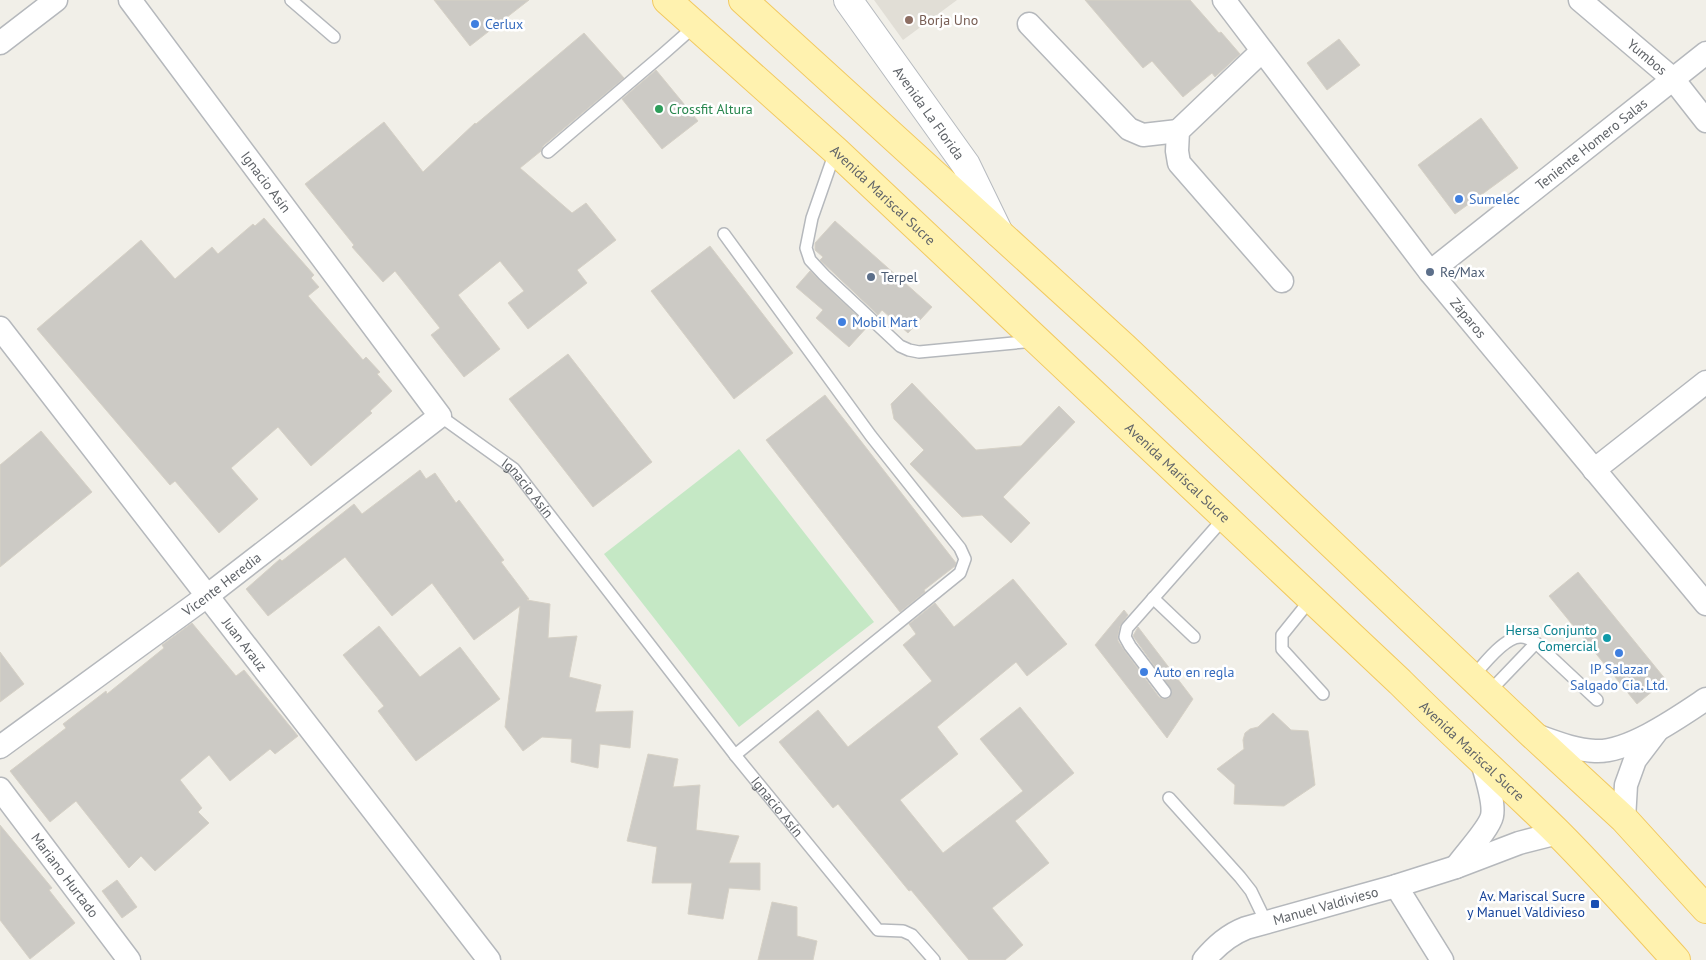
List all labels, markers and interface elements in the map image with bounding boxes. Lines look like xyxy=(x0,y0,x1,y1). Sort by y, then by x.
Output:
place label: Borja Uno xyxy=(919,11,978,29)
marker: Borja Uno xyxy=(903,14,915,26)
place label: Cerlux xyxy=(485,15,523,33)
marker: Cerlux xyxy=(469,18,481,30)
street label: Yumbos xyxy=(1623,35,1671,79)
street label: Avenida La Florida xyxy=(889,63,968,163)
street label: Teniente Homero Salas xyxy=(1532,94,1651,194)
place label: Crossfit Altura xyxy=(669,100,753,118)
marker: Crossfit Altura xyxy=(653,103,665,115)
street label: Avenida Mariscal Sucre xyxy=(827,141,939,249)
street label: Ignacio Asín xyxy=(237,148,295,216)
place label: Sumelec xyxy=(1469,190,1520,208)
marker: Sumelec xyxy=(1453,193,1465,205)
place label: Re/Max xyxy=(1440,263,1485,281)
marker: Re/Max xyxy=(1424,266,1436,278)
place label: Terpel xyxy=(881,268,918,286)
marker: Terpel xyxy=(865,271,877,283)
street label: Záparos xyxy=(1446,294,1490,342)
place label: Mobil Mart xyxy=(852,313,918,331)
marker: Mobil Mart xyxy=(836,316,848,328)
street label: Avenida Mariscal Sucre xyxy=(1121,419,1234,527)
street label: Ignacio Asín xyxy=(498,454,557,521)
street label: Vicente Heredia xyxy=(178,548,265,621)
street label: Juan Arauz xyxy=(218,613,271,675)
place label: Hersa Conjunto Comercial xyxy=(1505,621,1597,655)
marker: Hersa Conjunto Comercial xyxy=(1601,632,1613,644)
marker: IP Salazar Salgado Cia. Ltd. xyxy=(1613,647,1625,659)
place label: IP Salazar Salgado Cia. Ltd. xyxy=(1570,660,1668,694)
place label: Auto en regla xyxy=(1154,663,1234,681)
marker: Auto en regla xyxy=(1138,666,1150,678)
street label: Avenida Mariscal Sucre xyxy=(1416,697,1528,805)
street label: Ignacio Asín xyxy=(747,773,807,840)
street label: Mariano Hurtado xyxy=(27,829,103,921)
street label: Manuel Valdivieso xyxy=(1271,882,1380,929)
place label: Av. Mariscal Sucre y Manuel Valdivieso xyxy=(1467,887,1585,921)
marker: Av. Mariscal Sucre y Manuel Valdivieso xyxy=(1589,898,1601,910)

